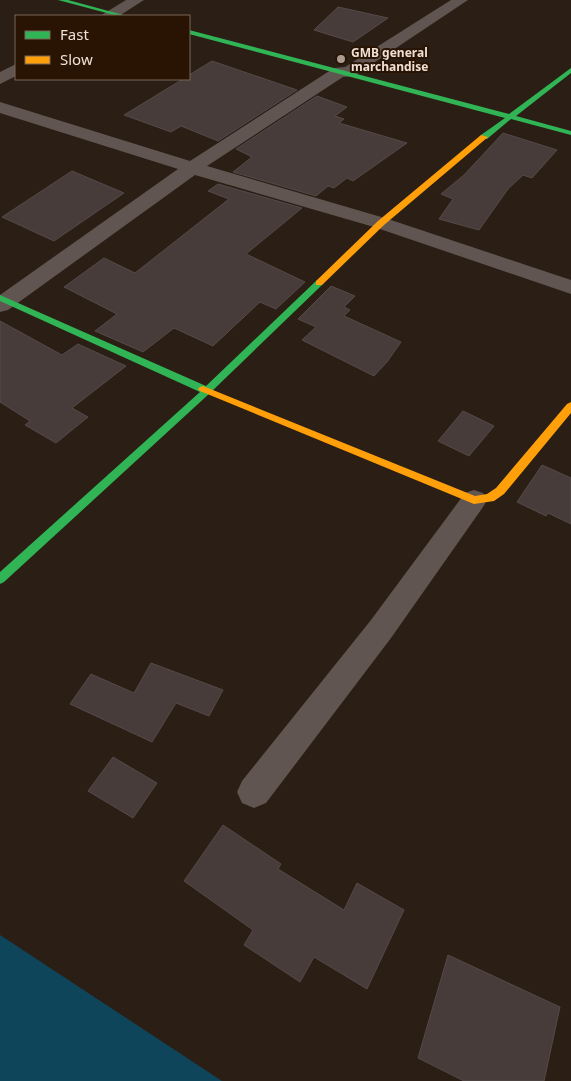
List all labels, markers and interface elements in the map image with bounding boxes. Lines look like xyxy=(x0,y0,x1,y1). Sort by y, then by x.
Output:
legend xyxy=(15,15,190,80)
text: Fast xyxy=(60,24,89,44)
place label: GMB general marchandise xyxy=(351,44,428,75)
text: Slow xyxy=(60,49,93,69)
marker: GMB general marchandise xyxy=(335,53,347,65)

